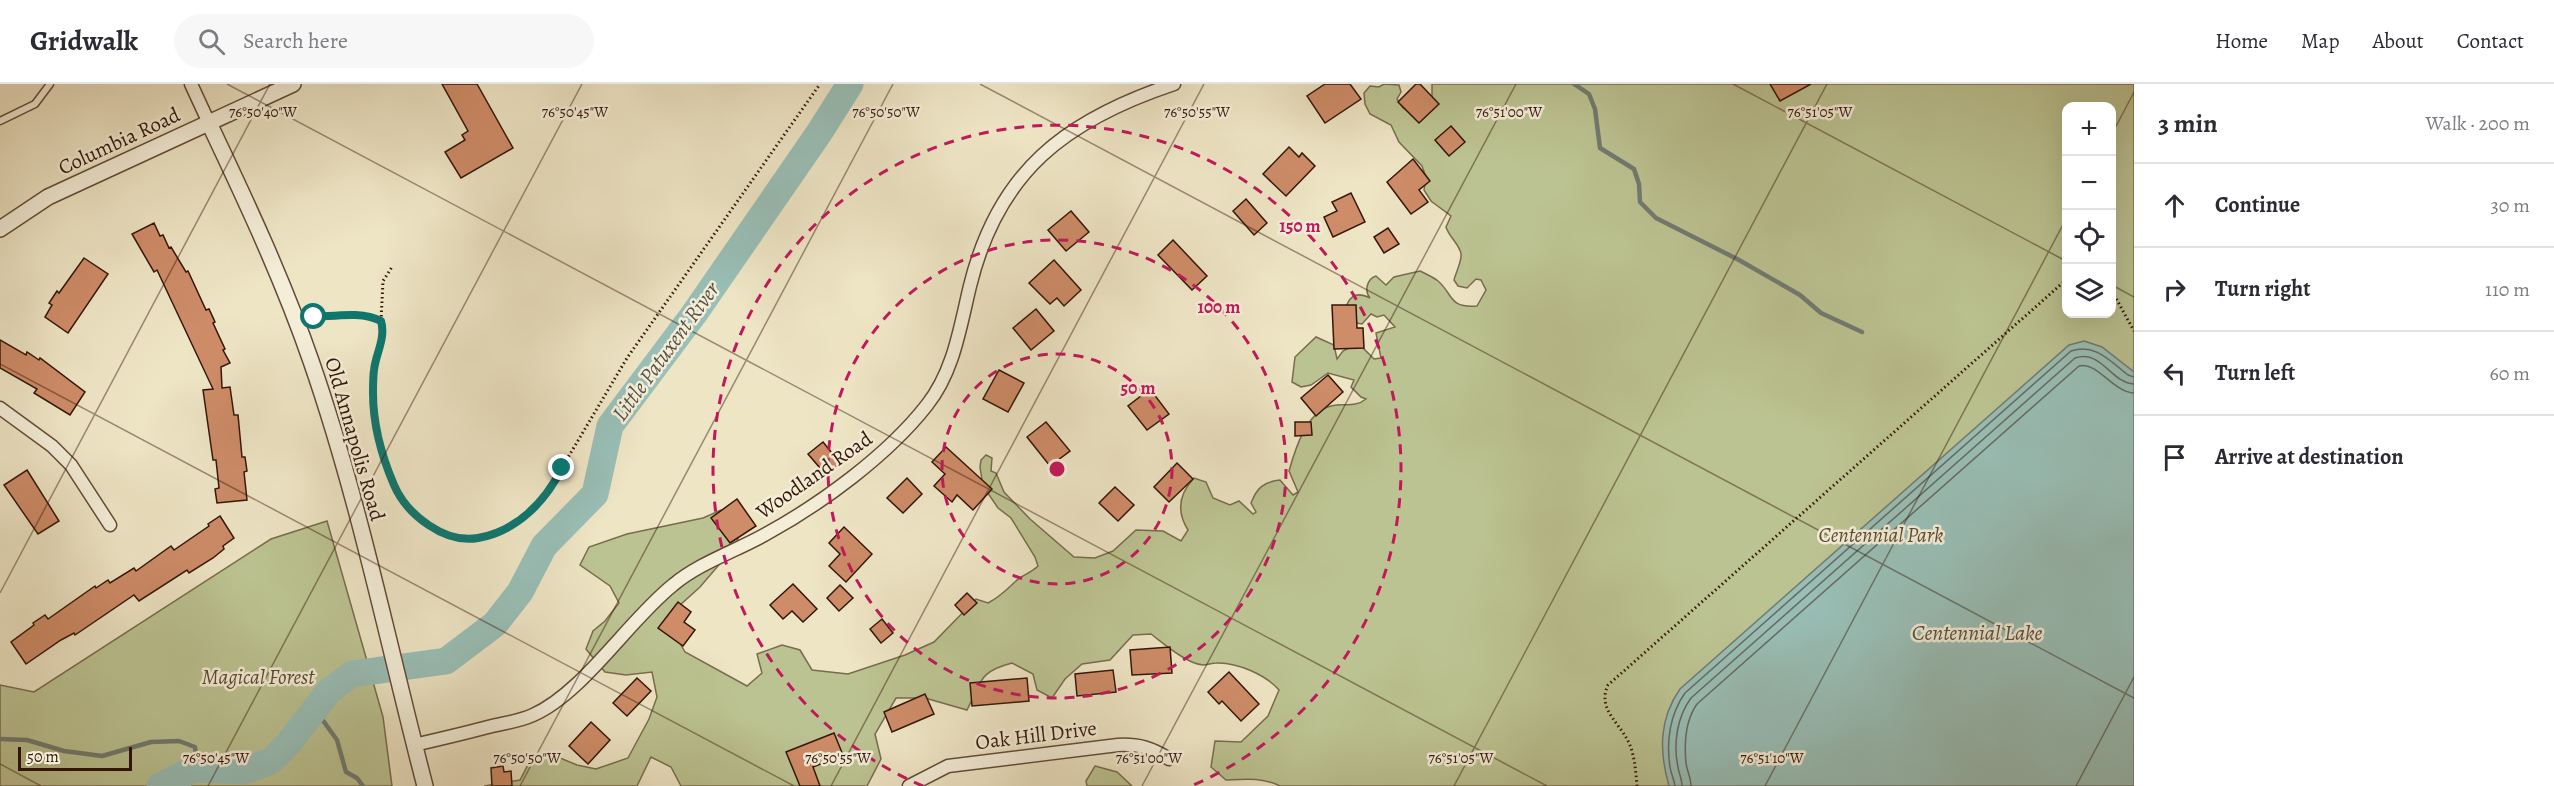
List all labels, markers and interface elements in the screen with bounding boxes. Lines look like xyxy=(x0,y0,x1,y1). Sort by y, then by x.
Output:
search box xyxy=(174,14,594,68)
text: Gridwalk xyxy=(30,22,138,60)
icon: search xyxy=(195,25,228,58)
text: Search here xyxy=(243,26,348,56)
text: Home xyxy=(2215,27,2268,55)
text: Map xyxy=(2301,27,2339,55)
text: About xyxy=(2372,27,2424,55)
text: Contact xyxy=(2457,27,2524,55)
street label: Columbia Road xyxy=(54,100,185,181)
text: 76°50'40"W xyxy=(229,102,297,122)
text: 76°50'45"W xyxy=(542,102,608,122)
text: 76°50'50"W xyxy=(852,102,920,122)
text: 76°50'55"W xyxy=(1164,102,1230,122)
text: 76°51'00"W xyxy=(1476,102,1542,122)
text: 76°51'05"W xyxy=(1788,102,1852,122)
map controls xyxy=(2062,102,2116,318)
button: + xyxy=(2062,102,2116,156)
text: 3 min xyxy=(2158,106,2218,141)
text: Walk · 200 m xyxy=(2426,110,2530,137)
button: − xyxy=(2062,156,2116,210)
icon: ahead xyxy=(2158,189,2191,222)
text: Continue xyxy=(2215,190,2300,220)
text: 30 m xyxy=(2490,192,2530,219)
button: locate xyxy=(2062,210,2116,264)
text: 150 m xyxy=(1279,214,1321,238)
button: layers xyxy=(2062,264,2116,318)
icon: right xyxy=(2158,273,2191,306)
text: Turn right xyxy=(2215,274,2311,304)
water label: Little Patuxent River xyxy=(605,275,727,427)
text: 110 m xyxy=(2485,276,2530,303)
text: 100 m xyxy=(1198,295,1240,319)
route start xyxy=(300,303,326,329)
street label: Old Annapolis Road xyxy=(318,354,392,525)
icon: left xyxy=(2158,357,2191,390)
text: Turn left xyxy=(2215,358,2295,388)
text: 60 m xyxy=(2490,360,2530,387)
text: 50 m xyxy=(1121,376,1155,400)
street label: Woodland Road xyxy=(750,424,878,526)
icon: arrive xyxy=(2158,441,2191,474)
text: Arrive at destination xyxy=(2215,442,2404,472)
route end xyxy=(548,454,574,480)
centre of rings xyxy=(1047,459,1067,479)
park label: Centennial Park xyxy=(1819,521,1943,549)
water label: Centennial Lake xyxy=(1912,618,2042,648)
park label: Magical Forest xyxy=(202,663,315,691)
street label: Oak Hill Drive xyxy=(974,714,1098,756)
scale bar xyxy=(18,744,132,772)
text: 50 m xyxy=(27,746,59,768)
text: 76°50'45"W xyxy=(183,748,249,768)
text: 76°50'50"W xyxy=(493,748,561,768)
text: 76°50'55"W xyxy=(805,748,871,768)
text: 76°51'00"W xyxy=(1116,748,1182,768)
text: 76°51'05"W xyxy=(1429,748,1493,768)
text: 76°51'10"W xyxy=(1740,748,1804,768)

